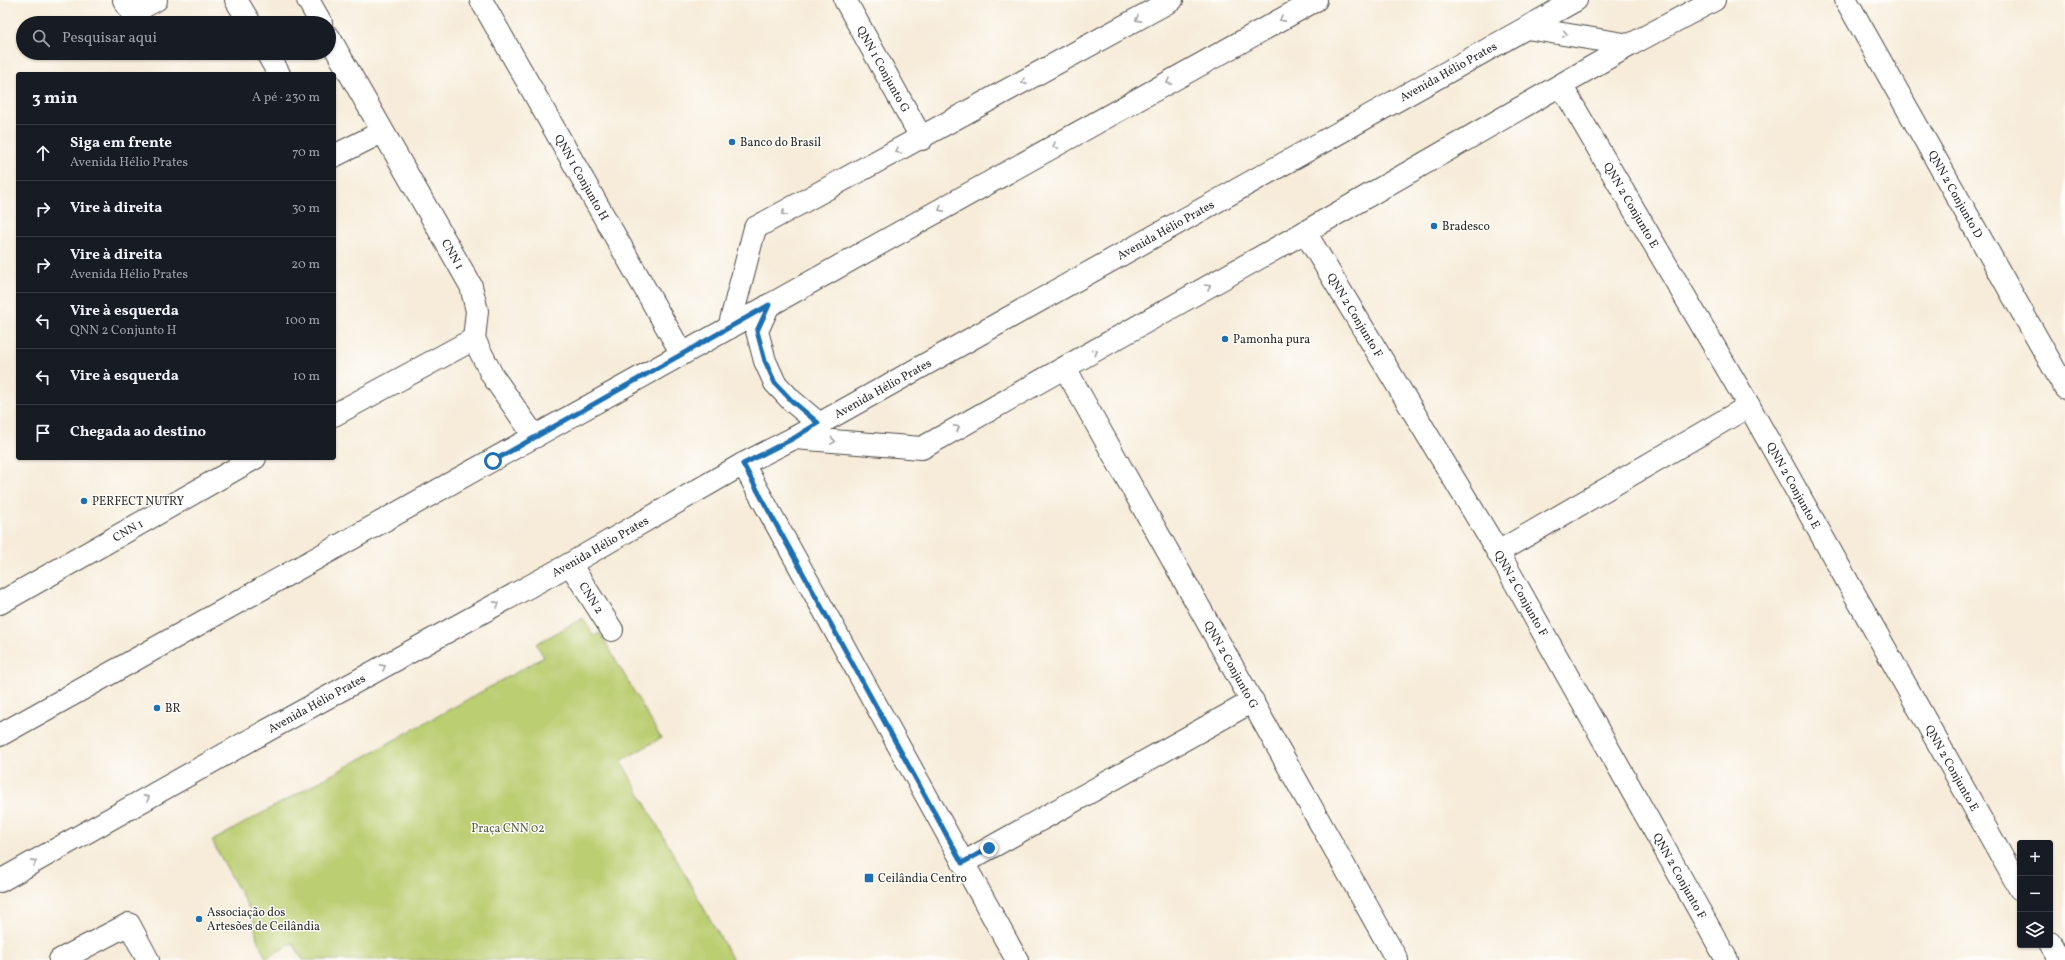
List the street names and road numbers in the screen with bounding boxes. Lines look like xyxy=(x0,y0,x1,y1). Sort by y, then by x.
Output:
street label: QNN 1 Conjunto G xyxy=(852,24,913,116)
street label: Avenida Hélio Prates xyxy=(1397,39,1500,106)
street label: QNN 1 Conjunto H xyxy=(550,132,612,224)
street label: QNN 2 Conjunto D xyxy=(1924,148,1986,242)
street label: QNN 2 Conjunto E xyxy=(1599,160,1662,251)
street label: Avenida Hélio Prates xyxy=(1114,197,1217,264)
street label: CNN 1 xyxy=(437,236,467,273)
street label: QNN 2 Conjunto F xyxy=(1323,270,1386,361)
street label: Avenida Hélio Prates xyxy=(832,356,935,423)
street label: QNN 2 Conjunto E xyxy=(1762,440,1823,532)
street label: Avenida Hélio Prates xyxy=(549,513,652,581)
street label: CNN 1 xyxy=(110,516,146,546)
street label: QNN 2 Conjunto F xyxy=(1490,548,1551,640)
street label: CNN 2 xyxy=(575,579,607,617)
street label: QNN 2 Conjunto G xyxy=(1199,618,1261,712)
street label: Avenida Hélio Prates xyxy=(265,671,369,737)
street label: QNN 2 Conjunto E xyxy=(1921,722,1982,815)
street label: QNN 2 Conjunto F xyxy=(1648,830,1710,922)

